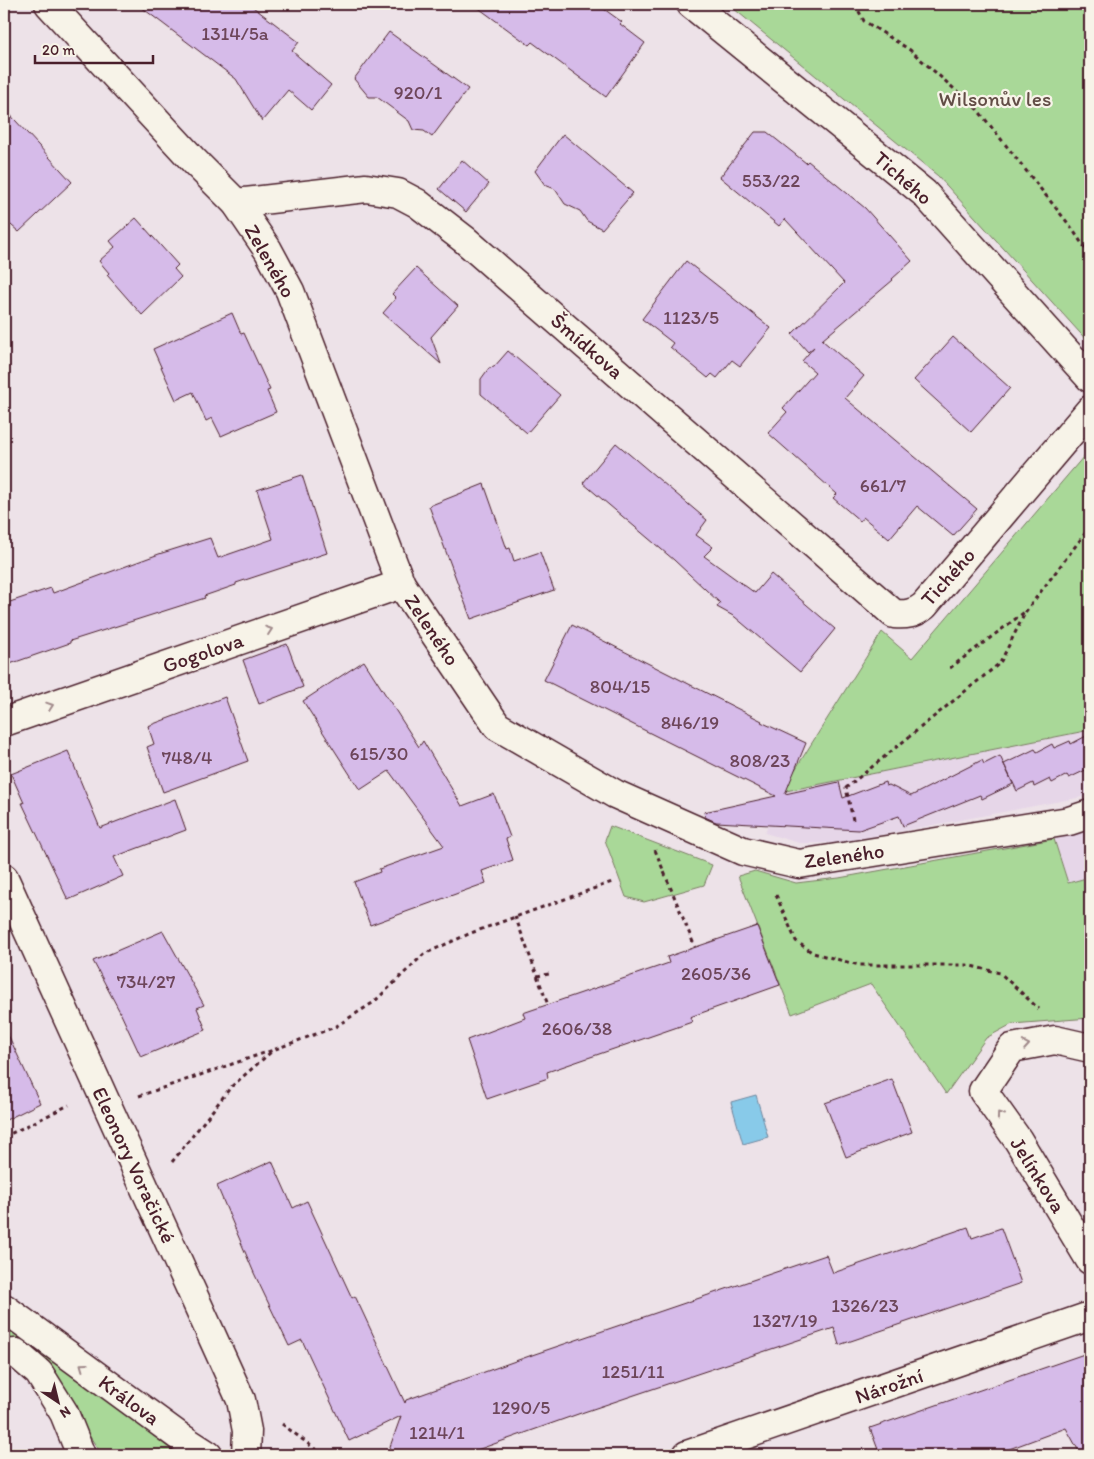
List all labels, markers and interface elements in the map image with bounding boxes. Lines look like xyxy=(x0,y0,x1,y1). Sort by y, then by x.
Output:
house number: 1314/5a xyxy=(201,22,269,45)
scale bar xyxy=(35,32,152,64)
text: 20 m xyxy=(42,41,76,59)
house number: 920/1 xyxy=(394,81,442,104)
park label: Wilsonův les xyxy=(939,86,1051,111)
street label: Tichého xyxy=(869,145,938,210)
house number: 553/22 xyxy=(742,169,800,192)
street label: Zeleného xyxy=(239,219,301,302)
house number: 1123/5 xyxy=(663,306,719,329)
street label: Šmídkova xyxy=(546,307,629,384)
house number: 661/7 xyxy=(860,474,906,497)
street label: Tichého xyxy=(915,542,980,611)
street label: Zeleného xyxy=(399,589,465,670)
one-way arrow xyxy=(265,626,273,636)
street label: Gogolova xyxy=(159,627,247,678)
house number: 804/15 xyxy=(590,675,650,698)
one-way arrow xyxy=(45,702,54,712)
house number: 846/19 xyxy=(661,711,719,734)
house number: 615/30 xyxy=(350,742,408,765)
house number: 748/4 xyxy=(162,746,212,769)
house number: 808/23 xyxy=(730,749,790,772)
street label: Zeleného xyxy=(802,837,886,874)
house number: 2605/36 xyxy=(681,962,751,985)
house number: 734/27 xyxy=(117,970,175,993)
house number: 2606/38 xyxy=(542,1017,612,1040)
one-way arrow xyxy=(1021,1041,1030,1051)
street label: Eleonory Voračické xyxy=(87,1083,182,1247)
one-way arrow xyxy=(997,1111,1006,1121)
street label: Jelínkova xyxy=(1005,1132,1072,1217)
house number: 1326/23 xyxy=(831,1294,899,1317)
house number: 1327/19 xyxy=(752,1309,818,1332)
house number: 1251/11 xyxy=(601,1360,665,1383)
street label: Nárožní xyxy=(852,1362,927,1409)
one-way arrow xyxy=(79,1363,89,1372)
street label: Králova xyxy=(94,1369,165,1430)
north arrow xyxy=(32,1376,82,1426)
house number: 1290/5 xyxy=(492,1396,550,1419)
text: N xyxy=(56,1403,74,1422)
house number: 1214/1 xyxy=(409,1421,465,1444)

